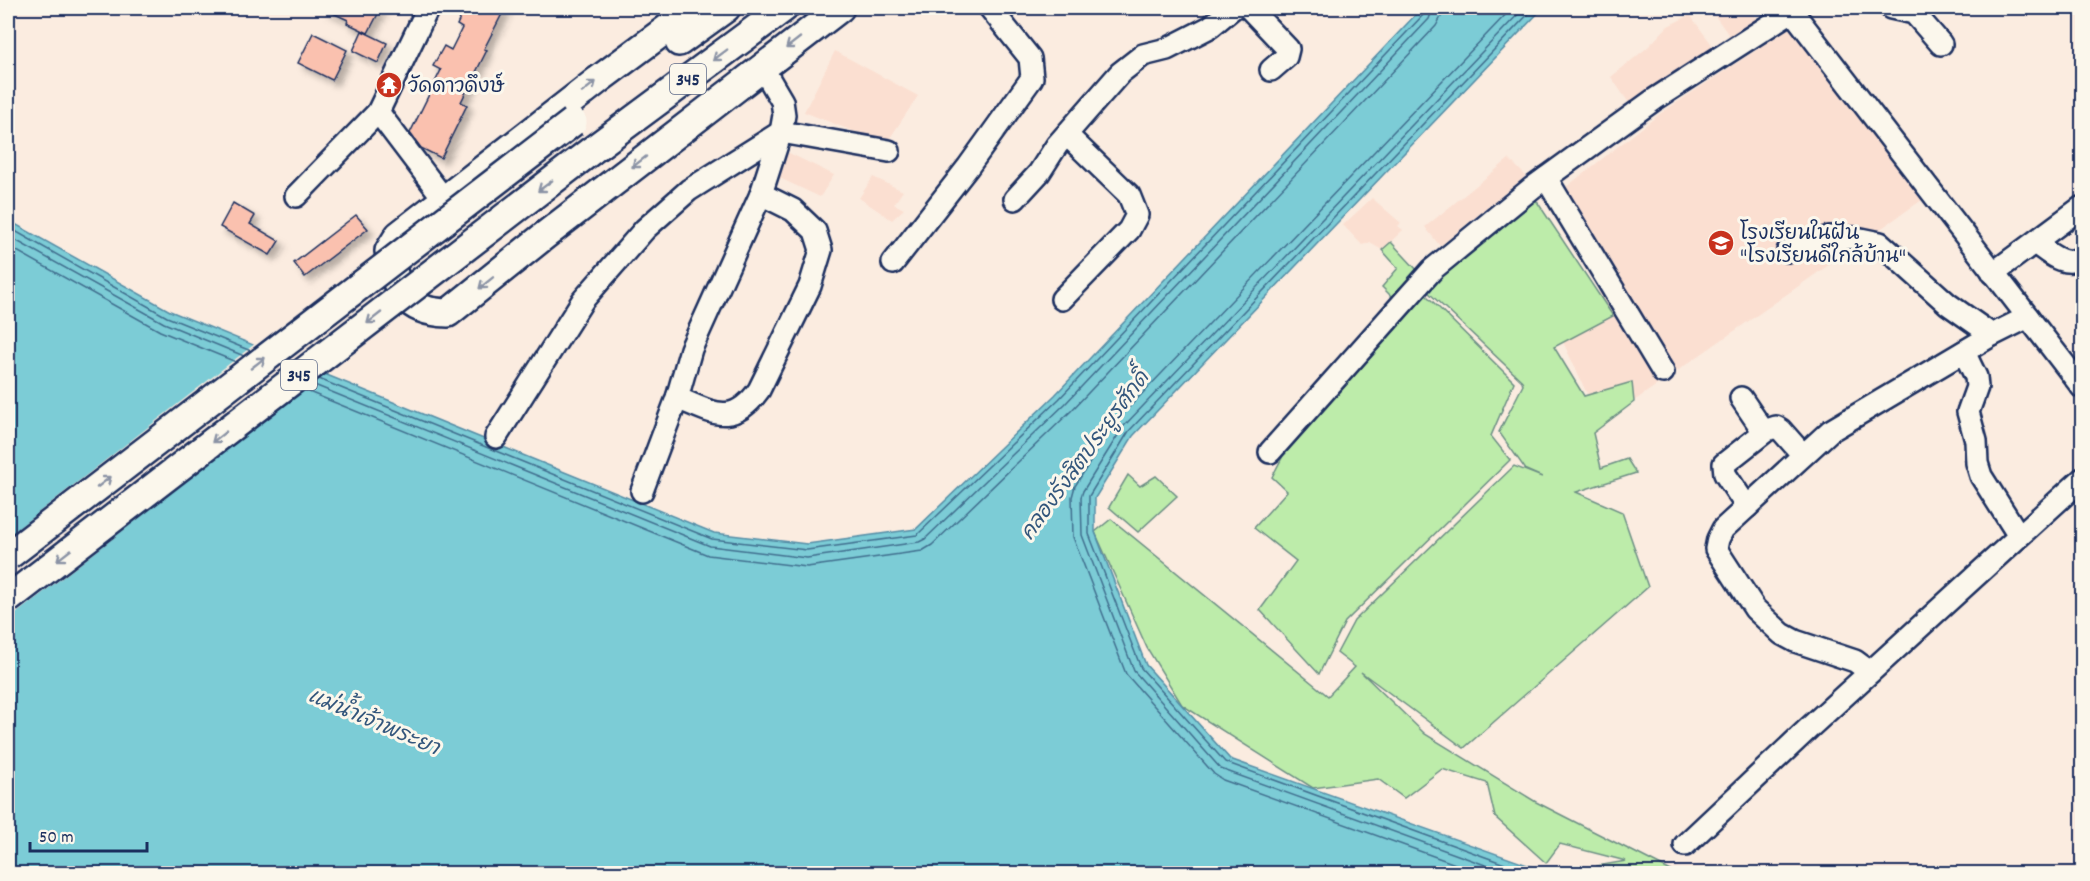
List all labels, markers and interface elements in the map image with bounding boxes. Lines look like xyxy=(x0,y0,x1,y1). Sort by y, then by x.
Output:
one-way arrow xyxy=(786,37,802,50)
one-way arrow xyxy=(713,49,729,61)
road number: 345 xyxy=(670,64,706,94)
temple icon: วัดดาวดึงษ์ xyxy=(374,70,404,100)
place label: วัดดาวดึงษ์ xyxy=(408,72,505,102)
one-way arrow xyxy=(581,80,597,93)
one-way arrow xyxy=(631,156,647,169)
one-way arrow xyxy=(537,180,553,193)
place label: โรงเรียนในฝัน "โรงเรียนดีใกล้บ้าน" xyxy=(1740,219,1906,272)
school or university icon: โรงเรียนในฝัน "โรงเรียนดีใกล้บ้าน" xyxy=(1706,228,1736,258)
one-way arrow xyxy=(478,276,494,289)
one-way arrow xyxy=(366,312,382,324)
one-way arrow xyxy=(250,357,266,370)
water label: คลองรังสิตประยูรศักดิ์ xyxy=(1009,357,1161,547)
road number: 345 xyxy=(281,360,317,390)
one-way arrow xyxy=(211,430,227,443)
one-way arrow xyxy=(96,476,112,489)
one-way arrow xyxy=(57,549,73,562)
water label: แม่น้ำเจ้าพระยา xyxy=(303,675,448,766)
scale bar xyxy=(30,815,147,853)
text: 50 m xyxy=(39,826,74,851)

